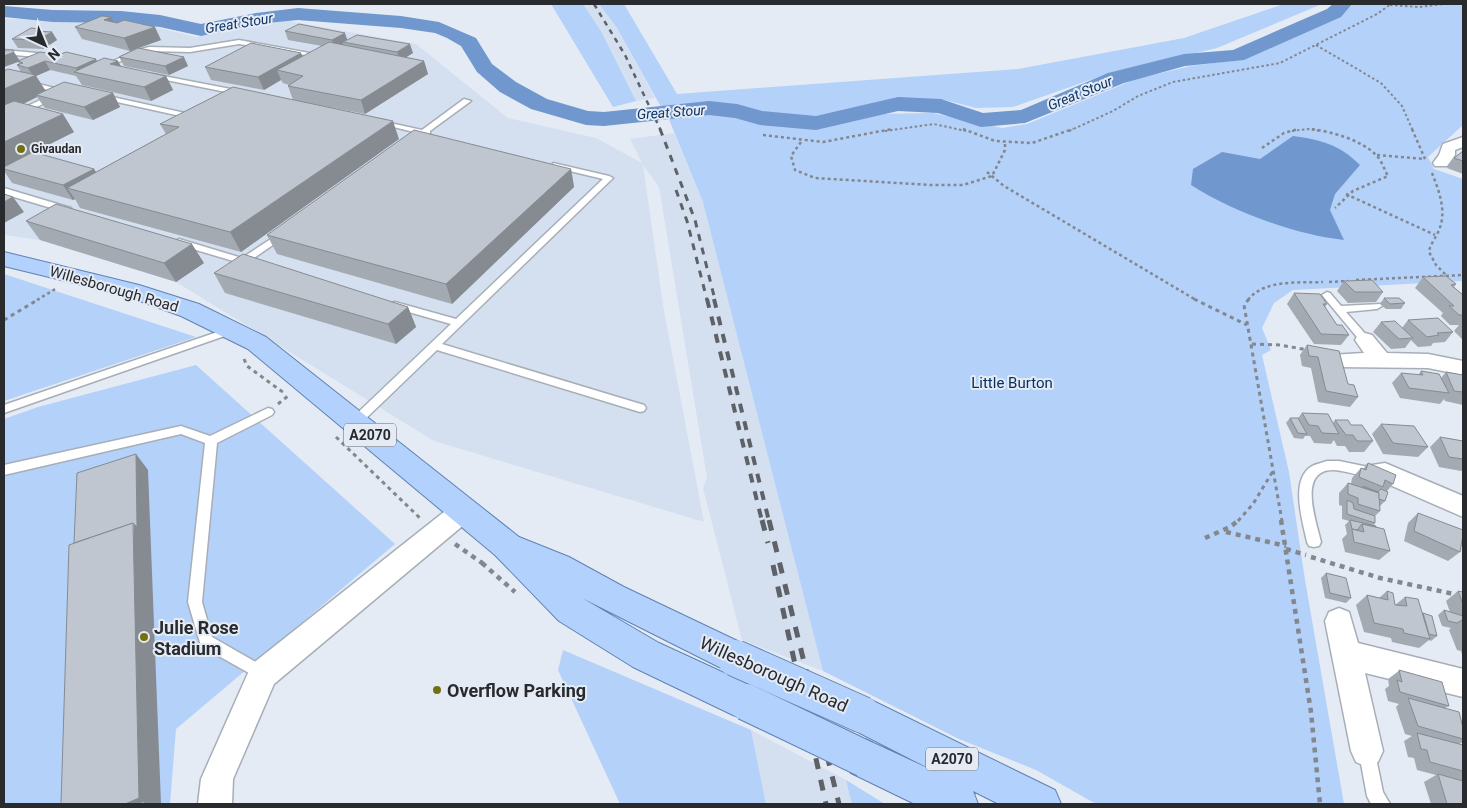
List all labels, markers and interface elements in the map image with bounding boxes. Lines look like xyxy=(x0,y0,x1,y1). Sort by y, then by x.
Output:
water label: Great Stour xyxy=(204,10,274,36)
north arrow xyxy=(20,20,70,70)
text: N xyxy=(45,45,63,64)
water label: Great Stour xyxy=(1045,73,1115,113)
water label: Great Stour xyxy=(636,102,706,122)
place label: Givaudan xyxy=(31,142,82,156)
marker: Givaudan xyxy=(15,143,27,155)
street label: Willesborough Road xyxy=(47,262,181,316)
park label: Little Burton xyxy=(971,374,1053,392)
road number: A2070 xyxy=(344,424,396,446)
place label: Julie Rose Stadium xyxy=(154,617,239,659)
marker: Julie Rose Stadium xyxy=(138,631,150,643)
street label: Willesborough Road xyxy=(697,632,851,716)
place label: Overflow Parking xyxy=(447,680,586,701)
marker: Overflow Parking xyxy=(431,684,443,696)
road number: A2070 xyxy=(926,748,978,771)

